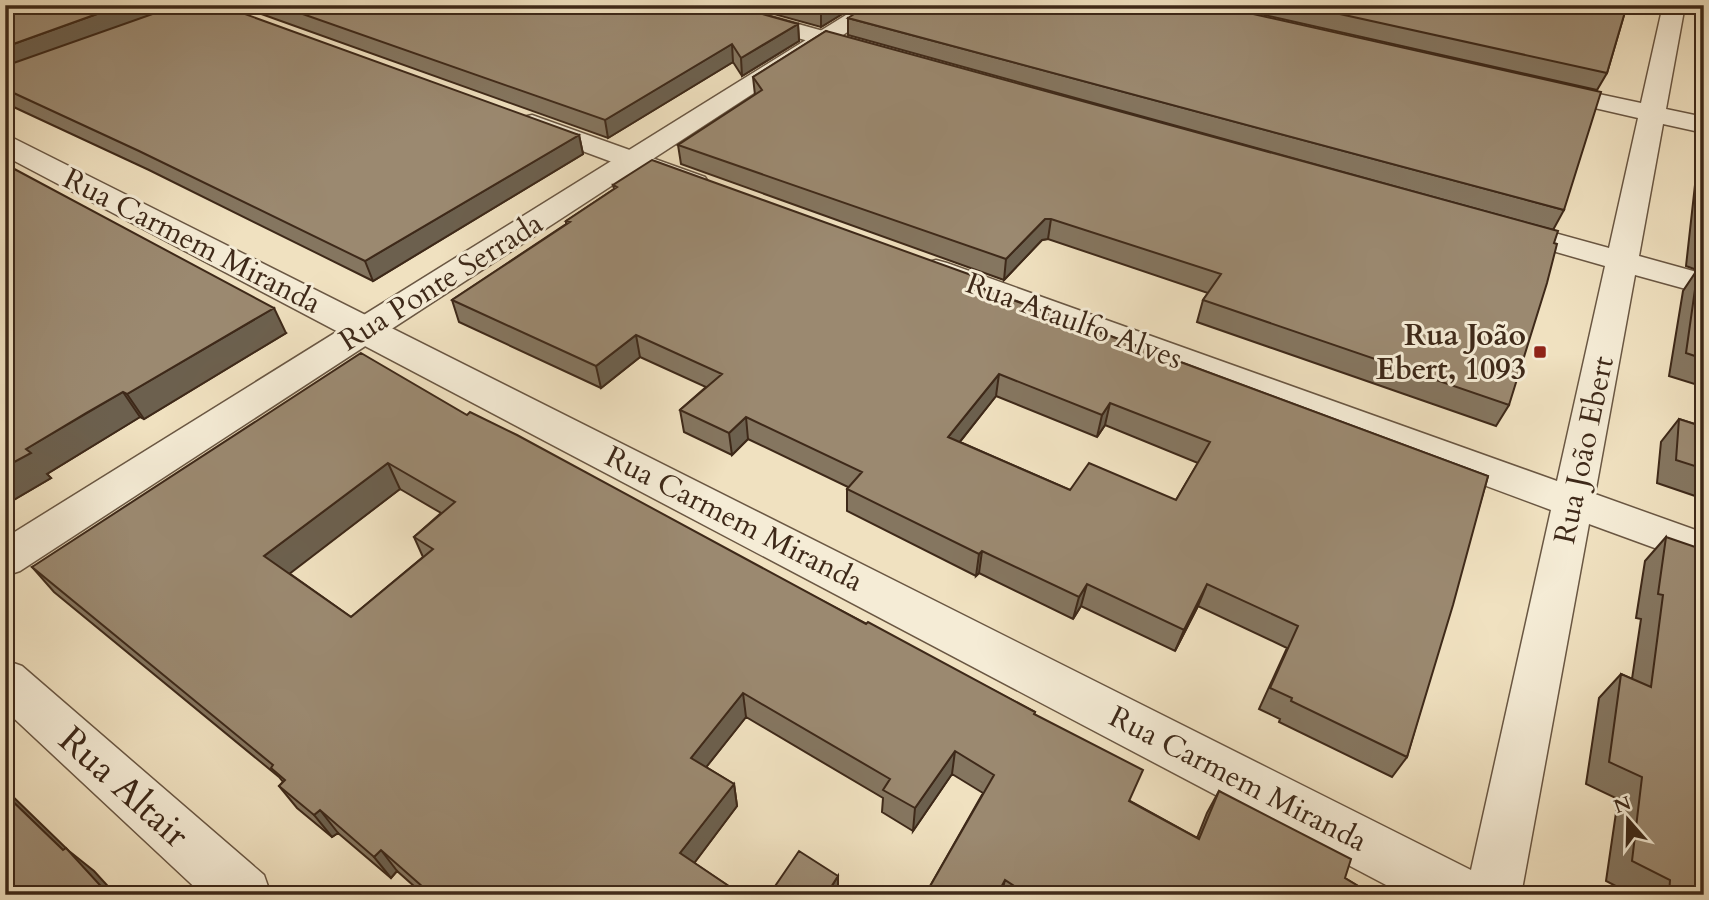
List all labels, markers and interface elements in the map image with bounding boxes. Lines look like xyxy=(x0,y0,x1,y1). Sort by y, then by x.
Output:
street label: Rua Carmem Miranda xyxy=(56,158,328,324)
street label: Rua Ponte Serrada xyxy=(331,203,551,361)
street label: Rua Ataulfo Alves xyxy=(960,263,1188,379)
place label: Rua João Ebert, 1093 xyxy=(1376,315,1526,390)
marker: Rua João Ebert, 1093 xyxy=(1532,344,1548,360)
street label: Rua João Ebert xyxy=(1544,352,1624,547)
street label: Rua Carmem Miranda xyxy=(598,436,870,602)
street label: Rua Carmem Miranda xyxy=(1102,696,1374,862)
street label: Rua Altair xyxy=(48,715,200,859)
north arrow xyxy=(1594,785,1664,855)
text: N xyxy=(1610,790,1635,820)

